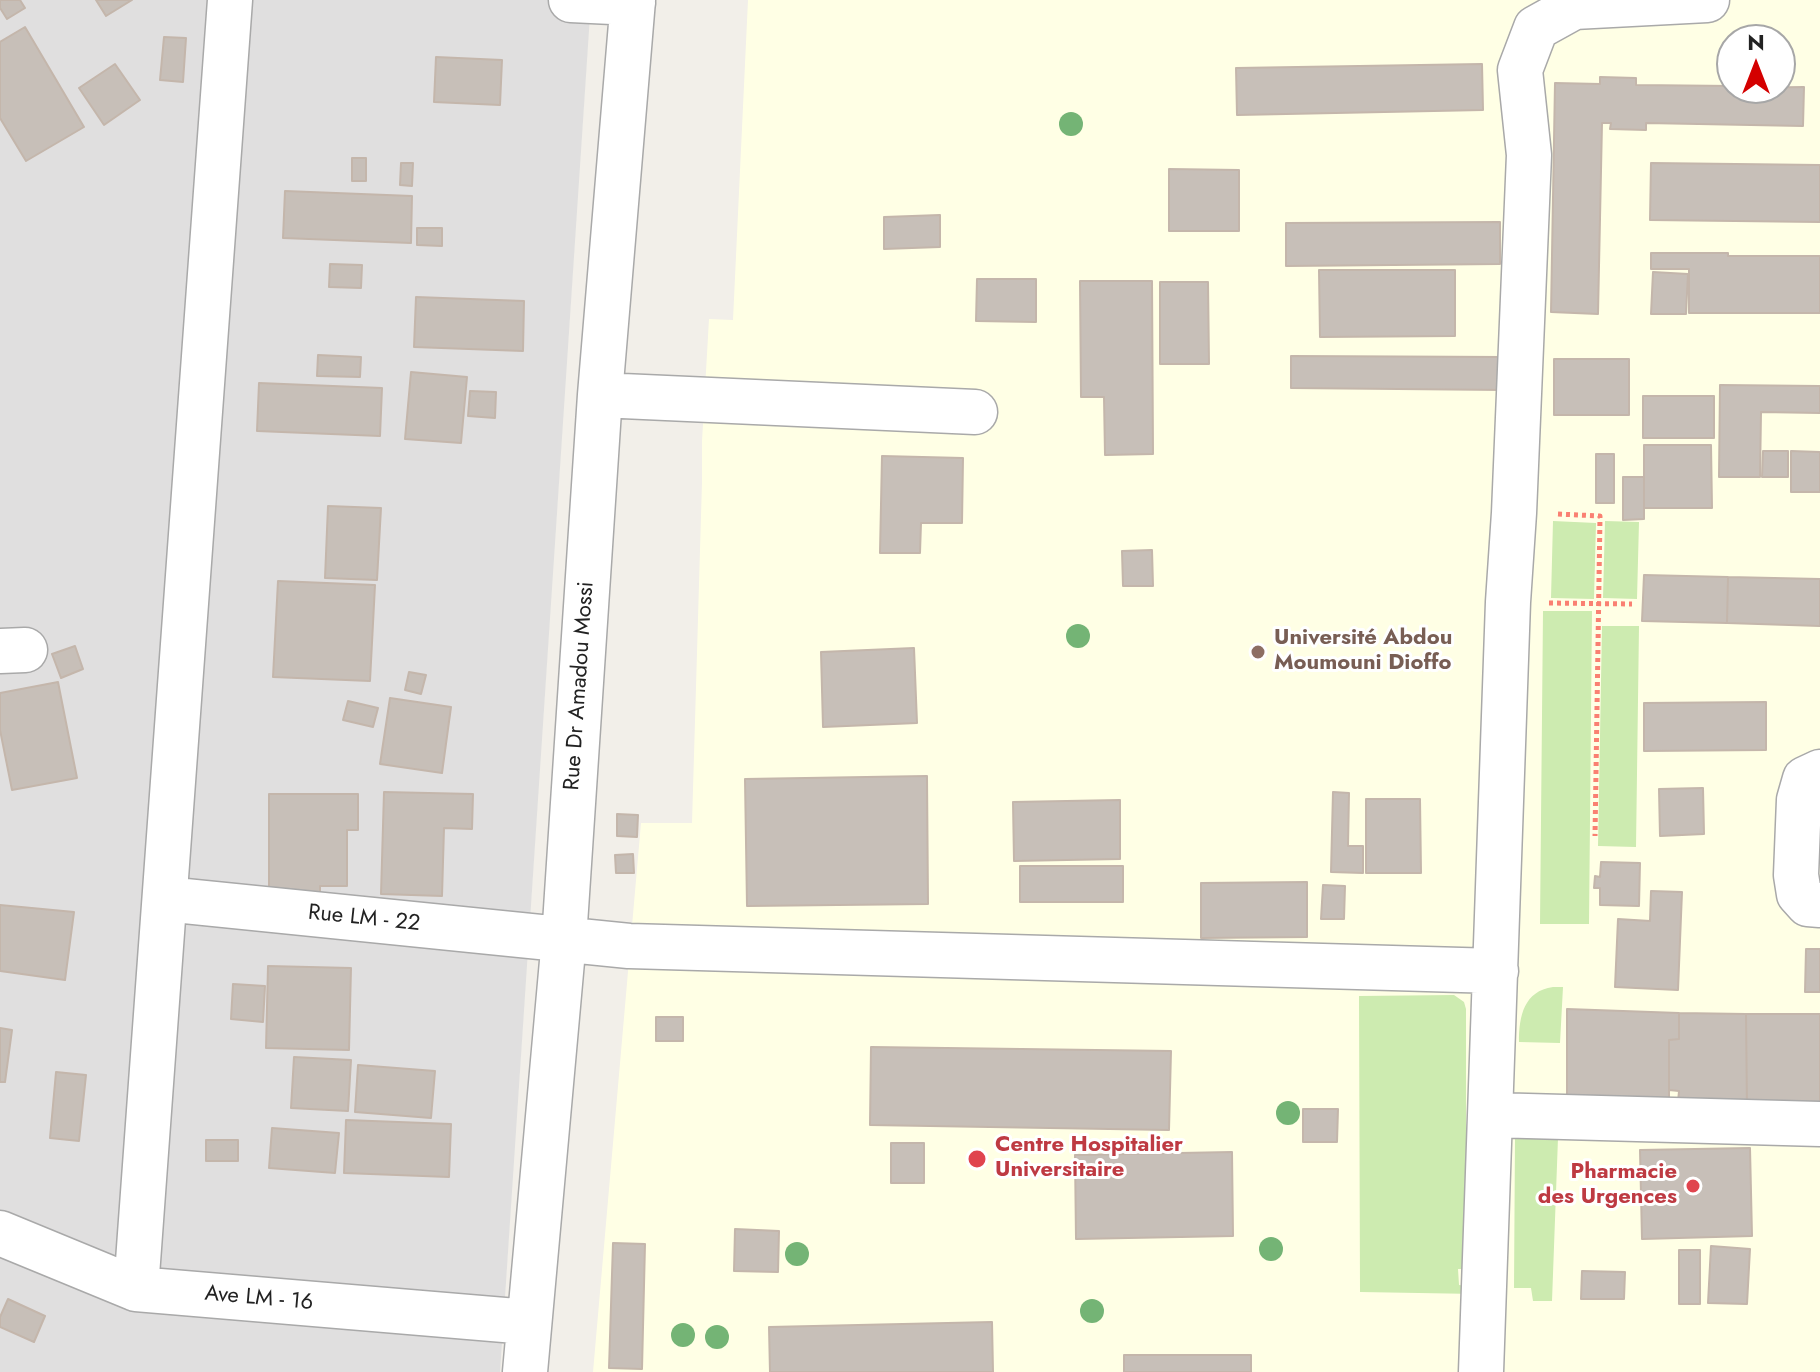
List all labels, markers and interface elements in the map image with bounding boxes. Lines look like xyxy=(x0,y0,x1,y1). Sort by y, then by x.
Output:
north arrow xyxy=(1716,24,1796,104)
text: N xyxy=(1747,26,1765,58)
street label: Rue Dr Amadou Mossi xyxy=(560,581,600,791)
place label: Université Abdou Moumouni Dioffo xyxy=(1274,626,1452,678)
marker: Université Abdou Moumouni Dioffo xyxy=(1249,643,1267,661)
street label: Rue LM - 22 xyxy=(307,900,421,938)
place label: Centre Hospitalier Universitaire xyxy=(995,1133,1183,1184)
marker: Centre Hospitalier Universitaire xyxy=(966,1148,988,1170)
place label: Pharmacie des Urgences xyxy=(1538,1160,1677,1212)
marker: Pharmacie des Urgences xyxy=(1684,1177,1702,1195)
street label: Ave LM - 16 xyxy=(204,1281,314,1317)

